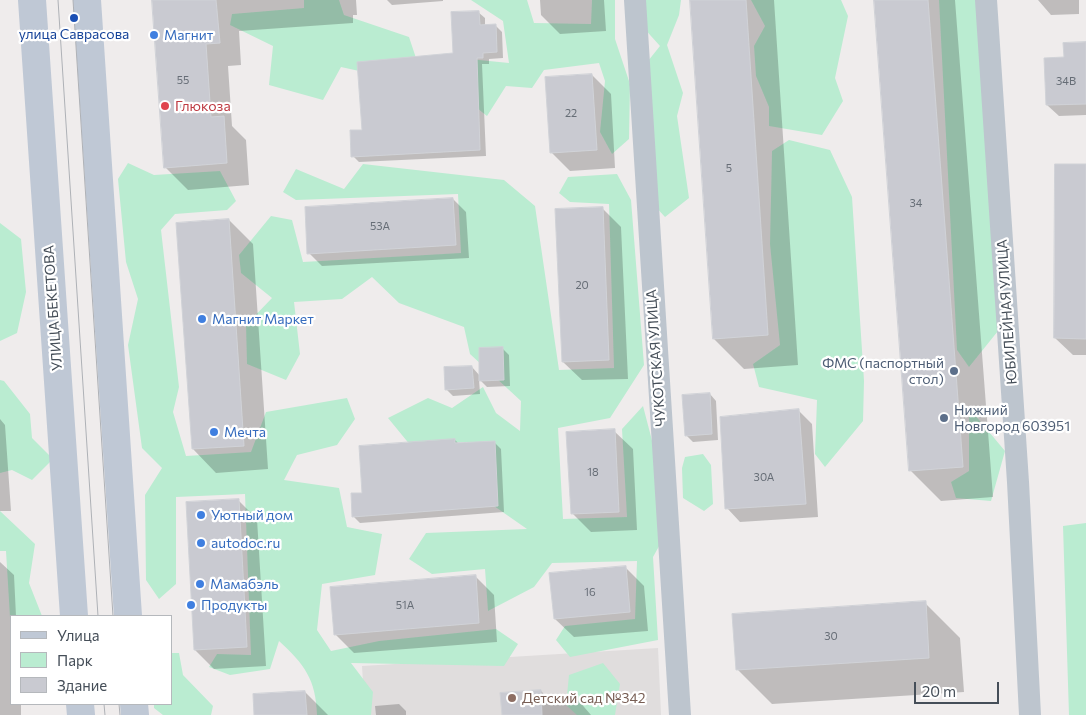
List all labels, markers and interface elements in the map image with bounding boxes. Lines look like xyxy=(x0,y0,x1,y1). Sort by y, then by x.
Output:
marker: улица Саврасова xyxy=(68,12,80,24)
place label: улица Саврасова xyxy=(19,26,129,42)
place label: Магнит xyxy=(164,27,213,43)
marker: Магнит xyxy=(148,29,160,41)
house number: 55 xyxy=(177,73,189,87)
house number: 34В xyxy=(1056,74,1076,88)
place label: Глюкоза xyxy=(175,98,231,114)
marker: Глюкоза xyxy=(159,100,171,112)
house number: 22 xyxy=(565,106,577,120)
house number: 5 xyxy=(726,161,732,175)
house number: 34 xyxy=(910,196,922,210)
house number: 53А xyxy=(370,219,390,233)
street label: ЮБИЛЕЙНАЯ УЛИЦА xyxy=(994,239,1020,385)
street label: УЛИЦА БЕКЕТОВА xyxy=(40,245,66,371)
house number: 20 xyxy=(575,278,589,292)
street label: ЧУКОТСКАЯ УЛИЦА xyxy=(643,289,669,427)
place label: Магнит Маркет xyxy=(212,311,314,327)
marker: Магнит Маркет xyxy=(196,313,208,325)
place label: ФМС (паспортный стол) xyxy=(822,355,944,388)
marker: ФМС (паспортный стол) xyxy=(948,365,960,377)
place label: Нижний Новгород 603951 xyxy=(954,402,1070,434)
marker: Нижний Новгород 603951 xyxy=(938,412,950,424)
place label: Мечта xyxy=(224,424,266,440)
marker: Мечта xyxy=(208,426,220,438)
house number: 18 xyxy=(587,465,599,479)
house number: 30А xyxy=(754,470,774,484)
place label: Уютный дом xyxy=(211,507,293,523)
marker: Уютный дом xyxy=(195,509,207,521)
place label: autodoc.ru xyxy=(211,535,280,551)
marker: autodoc.ru xyxy=(195,537,207,549)
place label: Мамабэль xyxy=(210,576,278,592)
marker: Мамабэль xyxy=(194,578,206,590)
house number: 16 xyxy=(584,585,596,599)
place label: Продукты xyxy=(201,597,267,613)
house number: 51А xyxy=(396,598,414,612)
marker: Продукты xyxy=(185,599,197,611)
legend xyxy=(10,615,172,705)
text: Улица xyxy=(57,626,99,644)
house number: 30 xyxy=(824,629,838,643)
text: Парк xyxy=(57,651,93,669)
scale bar xyxy=(916,672,1001,704)
text: Здание xyxy=(57,676,107,694)
text: 20 m xyxy=(922,682,956,700)
place label: Детский сад №342 xyxy=(522,690,645,706)
marker: Детский сад №342 xyxy=(506,692,518,704)

